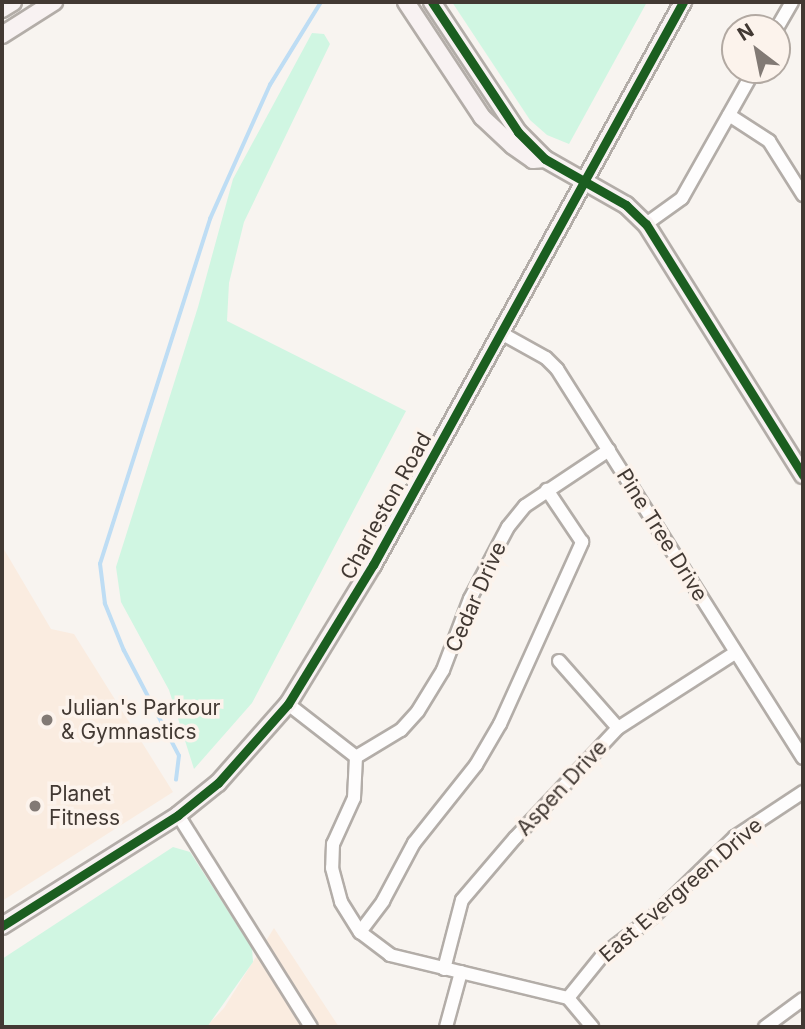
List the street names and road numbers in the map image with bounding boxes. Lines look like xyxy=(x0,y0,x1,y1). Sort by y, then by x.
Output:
street label: Charleston Road xyxy=(335,428,437,584)
street label: Pine Tree Drive xyxy=(611,464,713,606)
street label: Cedar Drive xyxy=(440,538,512,656)
street label: Aspen Drive xyxy=(511,735,613,841)
street label: East Evergreen Drive xyxy=(594,812,768,968)

